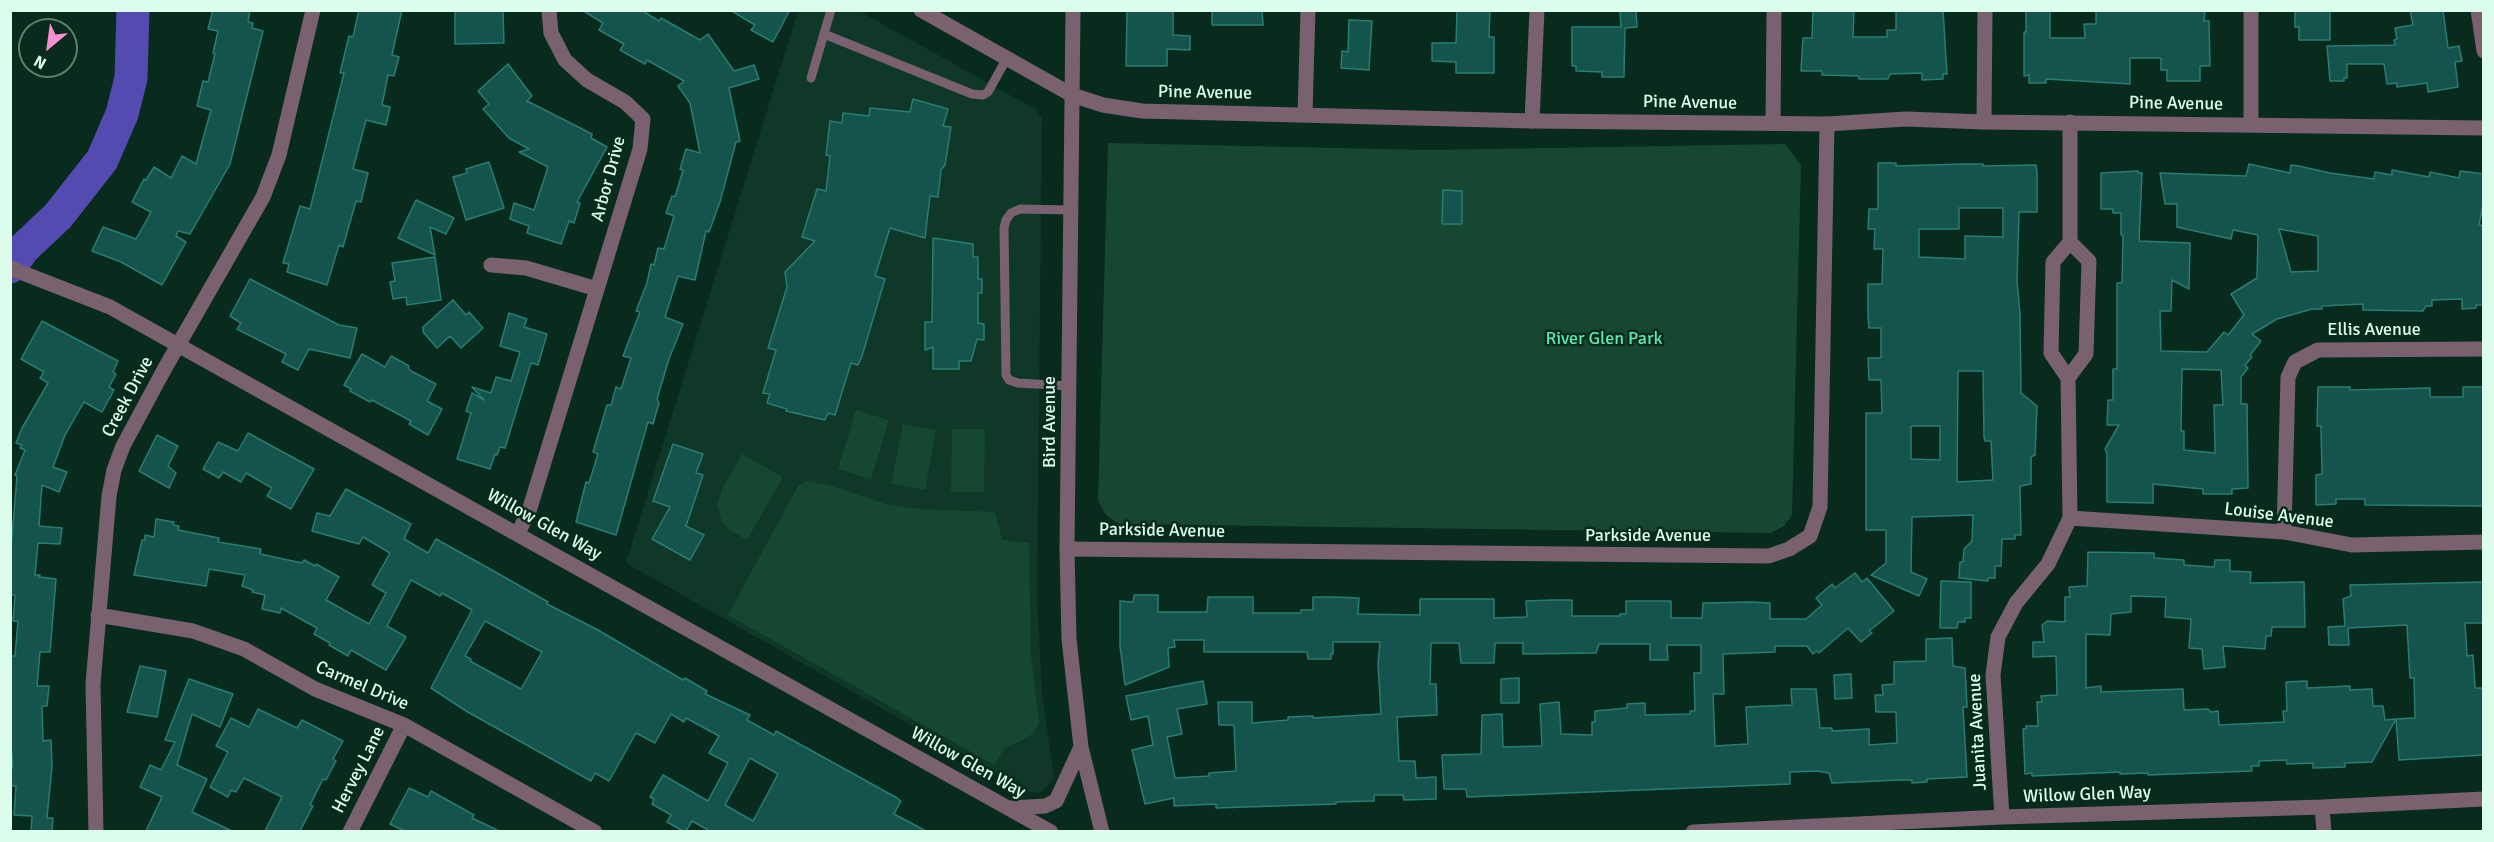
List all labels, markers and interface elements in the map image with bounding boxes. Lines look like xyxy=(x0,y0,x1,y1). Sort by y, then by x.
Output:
north arrow xyxy=(18,18,78,78)
text: N xyxy=(31,51,50,73)
street label: Pine Avenue xyxy=(1158,81,1252,105)
street label: Pine Avenue xyxy=(1643,91,1737,115)
street label: Pine Avenue xyxy=(2129,92,2223,116)
street label: Arbor Drive xyxy=(587,134,631,224)
street label: Ellis Avenue xyxy=(2327,319,2421,341)
park label: River Glen Park xyxy=(1545,328,1663,350)
street label: Creek Drive xyxy=(98,353,158,441)
street label: Bird Avenue xyxy=(1039,376,1061,468)
street label: Willow Glen Way xyxy=(483,485,605,565)
street label: Louise Avenue xyxy=(2223,499,2335,533)
street label: Parkside Avenue xyxy=(1099,519,1225,543)
street label: Parkside Avenue xyxy=(1585,525,1711,547)
street label: Carmel Drive xyxy=(312,657,412,715)
street label: Juanita Avenue xyxy=(1964,673,1992,791)
street label: Hervey Lane xyxy=(328,723,390,817)
street label: Willow Glen Way xyxy=(907,723,1029,803)
street label: Willow Glen Way xyxy=(2023,782,2151,808)

